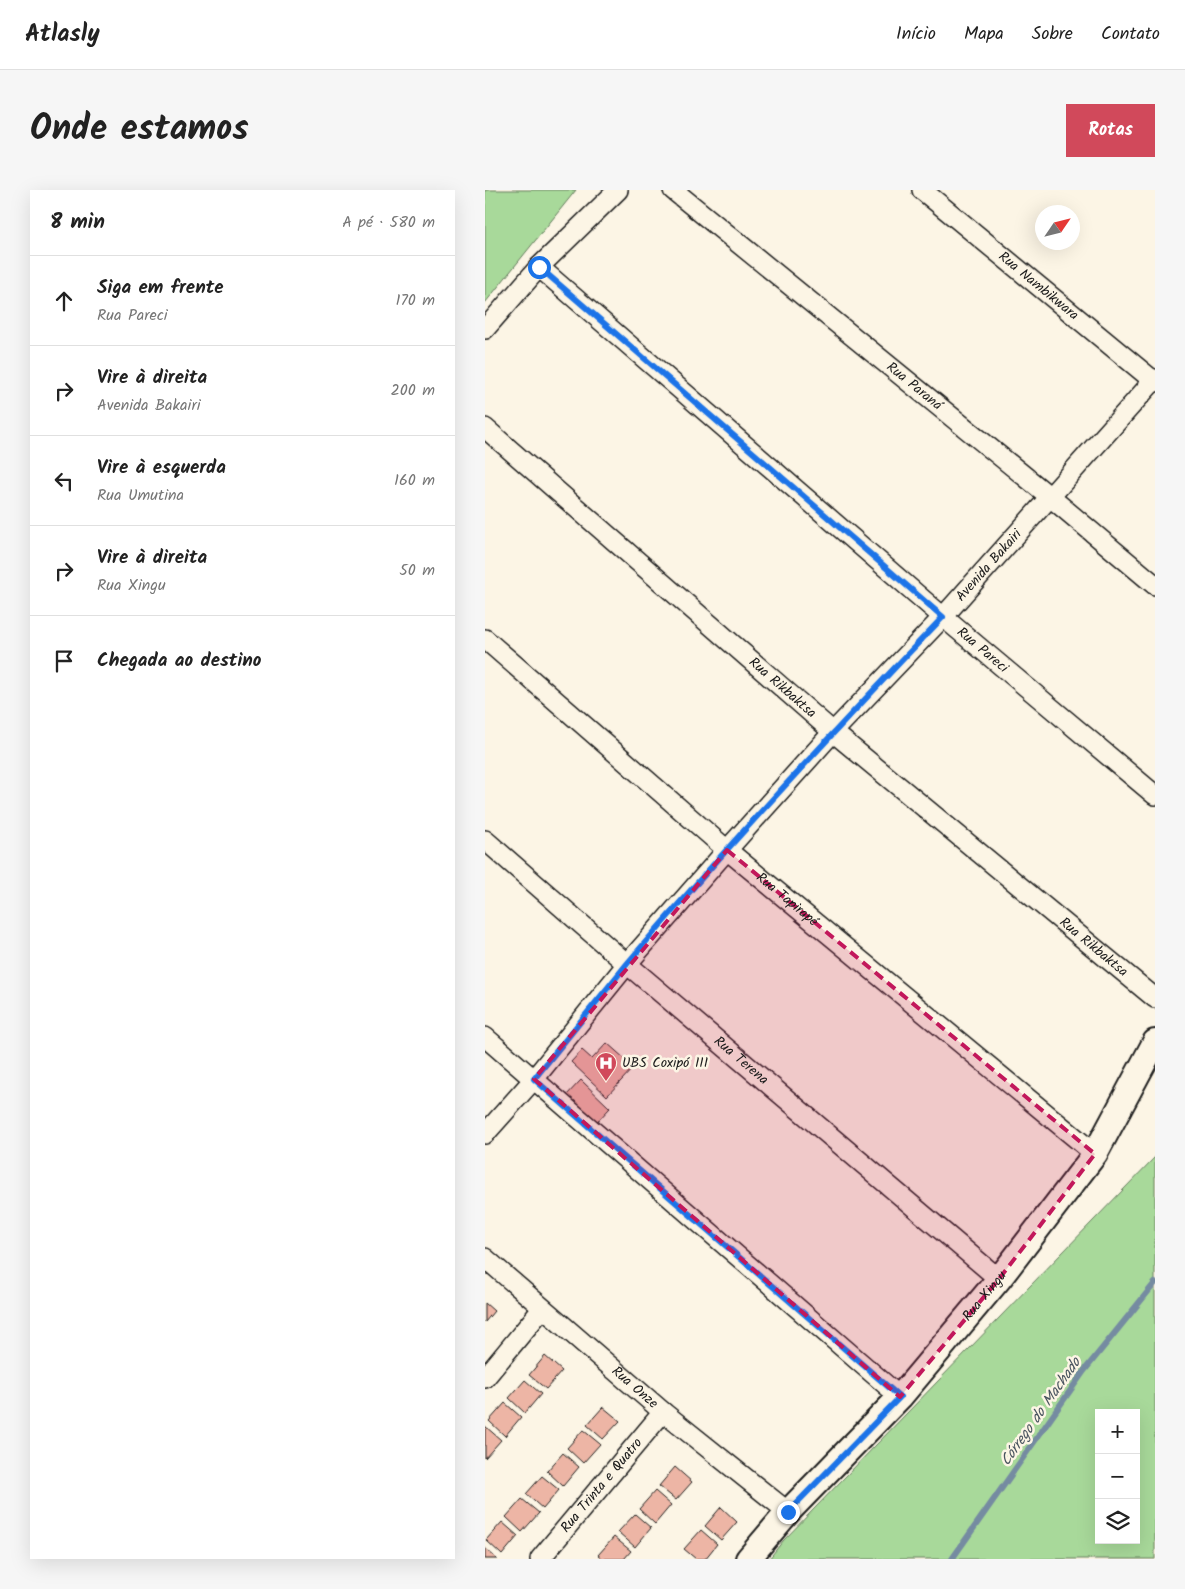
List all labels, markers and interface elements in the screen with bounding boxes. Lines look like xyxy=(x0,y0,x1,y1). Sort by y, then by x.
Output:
text: Atlasly xyxy=(25,15,100,54)
text: Início xyxy=(896,20,936,49)
text: Mapa xyxy=(964,20,1004,49)
text: Sobre xyxy=(1032,20,1073,49)
text: Contato xyxy=(1101,20,1160,49)
text: Onde estamos xyxy=(30,102,249,158)
button: Rotas xyxy=(1066,104,1155,157)
north arrow xyxy=(1035,205,1080,250)
text: 8 min xyxy=(50,206,105,239)
text: A pé · 580 m xyxy=(342,210,435,235)
street label: Rua Nambikwara xyxy=(993,246,1084,326)
route start xyxy=(528,256,551,279)
text: Siga em frente xyxy=(97,273,224,303)
icon: ahead xyxy=(50,287,78,315)
text: 170 m xyxy=(395,288,435,313)
text: Rua Pareci xyxy=(97,303,168,328)
street label: Rua Paraná xyxy=(881,357,948,417)
text: Vire à direita xyxy=(97,363,207,393)
icon: right xyxy=(50,377,78,405)
text: 200 m xyxy=(391,378,435,403)
text: Avenida Bakairi xyxy=(97,393,201,418)
text: Vire à esquerda xyxy=(97,453,226,483)
icon: left xyxy=(50,467,78,495)
text: 160 m xyxy=(394,468,435,493)
text: Rua Umutina xyxy=(97,483,184,508)
street label: Avenida Bakairi xyxy=(951,524,1028,607)
text: Vire à direita xyxy=(97,543,207,573)
icon: right xyxy=(50,557,78,585)
text: 50 m xyxy=(399,558,435,583)
text: Rua Xingu xyxy=(97,573,166,598)
street label: Rua Pareci xyxy=(952,622,1014,679)
text: Chegada ao destino xyxy=(97,646,262,676)
icon: arrive xyxy=(50,647,78,675)
street label: Rua Rikbaktsa xyxy=(744,652,821,724)
street label: Rua Tapirapé xyxy=(751,867,824,933)
street label: Rua Rikbaktsa xyxy=(1054,912,1133,982)
street label: Rua Terena xyxy=(709,1031,773,1090)
hospital icon: UBS Coxipó III xyxy=(594,1051,618,1082)
place label: UBS Coxipó III xyxy=(622,1052,708,1074)
street label: Rua Xingu xyxy=(957,1266,1013,1326)
water label: Córrego do Machado xyxy=(995,1352,1088,1471)
street label: Rua Onze xyxy=(606,1361,664,1415)
map controls xyxy=(1095,1409,1140,1544)
button: + xyxy=(1095,1409,1140,1454)
street label: Rua Trinta e Quatro xyxy=(555,1433,648,1538)
button: − xyxy=(1095,1454,1140,1499)
button: layers xyxy=(1095,1499,1140,1544)
route end xyxy=(777,1501,800,1524)

